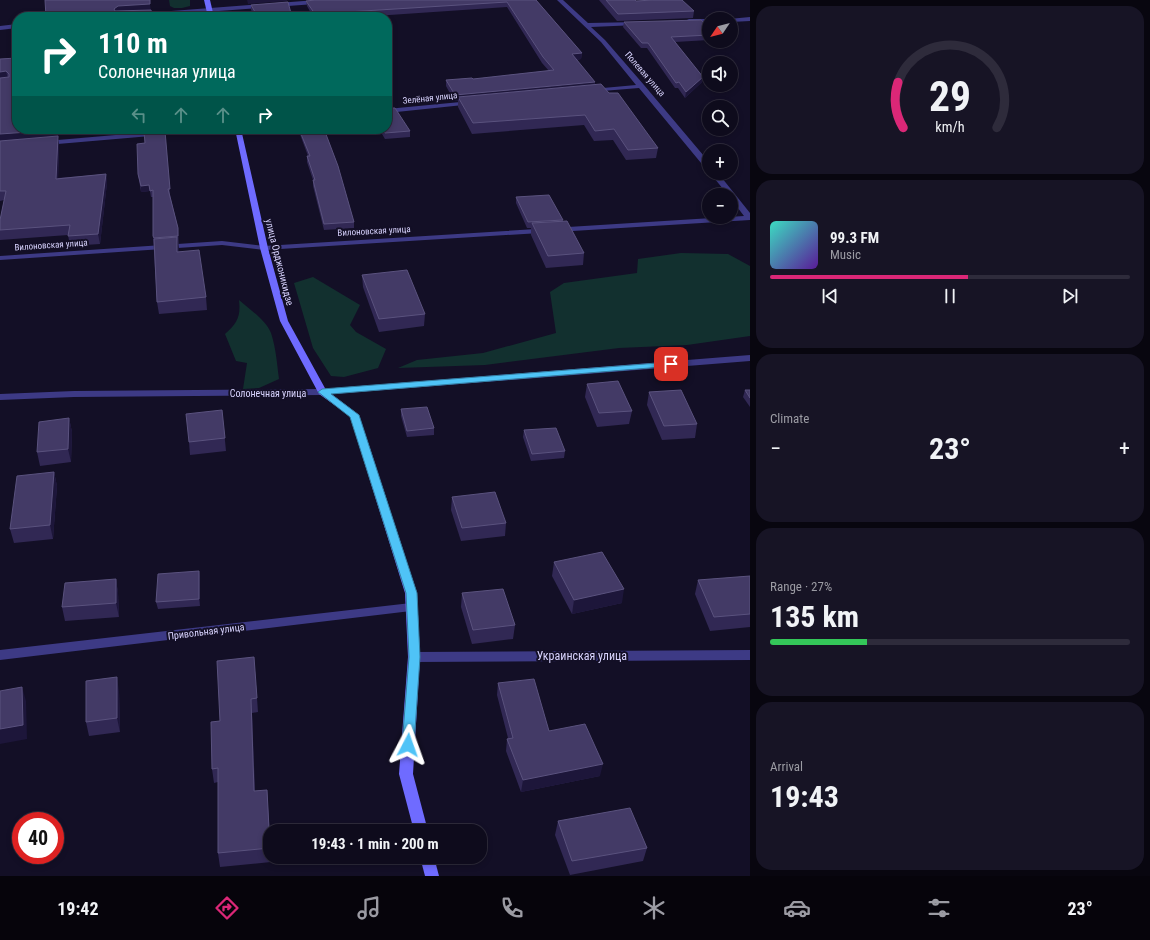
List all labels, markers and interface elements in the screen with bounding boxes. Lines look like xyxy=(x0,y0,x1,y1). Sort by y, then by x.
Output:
north arrow xyxy=(702,12,738,48)
map controls xyxy=(702,12,738,224)
text: 110 m xyxy=(98,27,168,60)
icon: right xyxy=(32,28,84,80)
street label: Полевая улица xyxy=(623,50,667,98)
button: sound xyxy=(702,56,738,92)
text: Солонечная улица xyxy=(98,61,236,82)
text: 29 xyxy=(929,72,971,121)
street label: Зелёная улица xyxy=(402,90,458,106)
button: search xyxy=(702,100,738,136)
icon: left xyxy=(128,104,150,126)
icon: ahead xyxy=(170,104,192,126)
icon: ahead xyxy=(212,104,234,126)
icon: right xyxy=(254,104,276,126)
text: km/h xyxy=(935,119,965,135)
button: + xyxy=(702,144,738,180)
button: − xyxy=(702,188,738,224)
street label: улица Орджоникидзе xyxy=(263,218,296,307)
street label: Вилоновская улица xyxy=(337,224,411,238)
text: 99.3 FM xyxy=(830,229,879,247)
street label: Вилоновская улица xyxy=(14,237,88,253)
text: Music xyxy=(830,247,861,262)
icon: previous xyxy=(819,285,841,307)
icon: pause xyxy=(939,285,961,307)
icon: next xyxy=(1059,285,1081,307)
pin xyxy=(654,347,688,381)
icon: arrive xyxy=(660,353,682,375)
street label: Солонечная улица xyxy=(230,388,306,399)
text: Climate xyxy=(770,411,809,426)
text: 23° xyxy=(929,431,971,466)
text: − xyxy=(770,436,781,461)
text: + xyxy=(1119,436,1130,461)
text: Range · 27% xyxy=(770,579,832,594)
text: 135 km xyxy=(770,599,859,634)
street label: Привольная улица xyxy=(167,621,245,642)
street label: Украинская улица xyxy=(537,649,627,663)
position arrow xyxy=(387,724,429,766)
text: Arrival xyxy=(770,759,803,774)
text: 19:43 xyxy=(770,779,839,814)
speed limit sign: 40 xyxy=(12,812,64,864)
text: 19:43 · 1 min · 200 m xyxy=(311,835,439,853)
icon: directions xyxy=(213,894,241,922)
icon: music xyxy=(355,894,383,922)
icon: phone xyxy=(498,894,526,922)
icon: climate xyxy=(640,894,668,922)
icon: car xyxy=(783,894,811,922)
icon: filters xyxy=(925,894,953,922)
text: 19:42 xyxy=(57,898,99,919)
text: 23° xyxy=(1067,898,1093,919)

